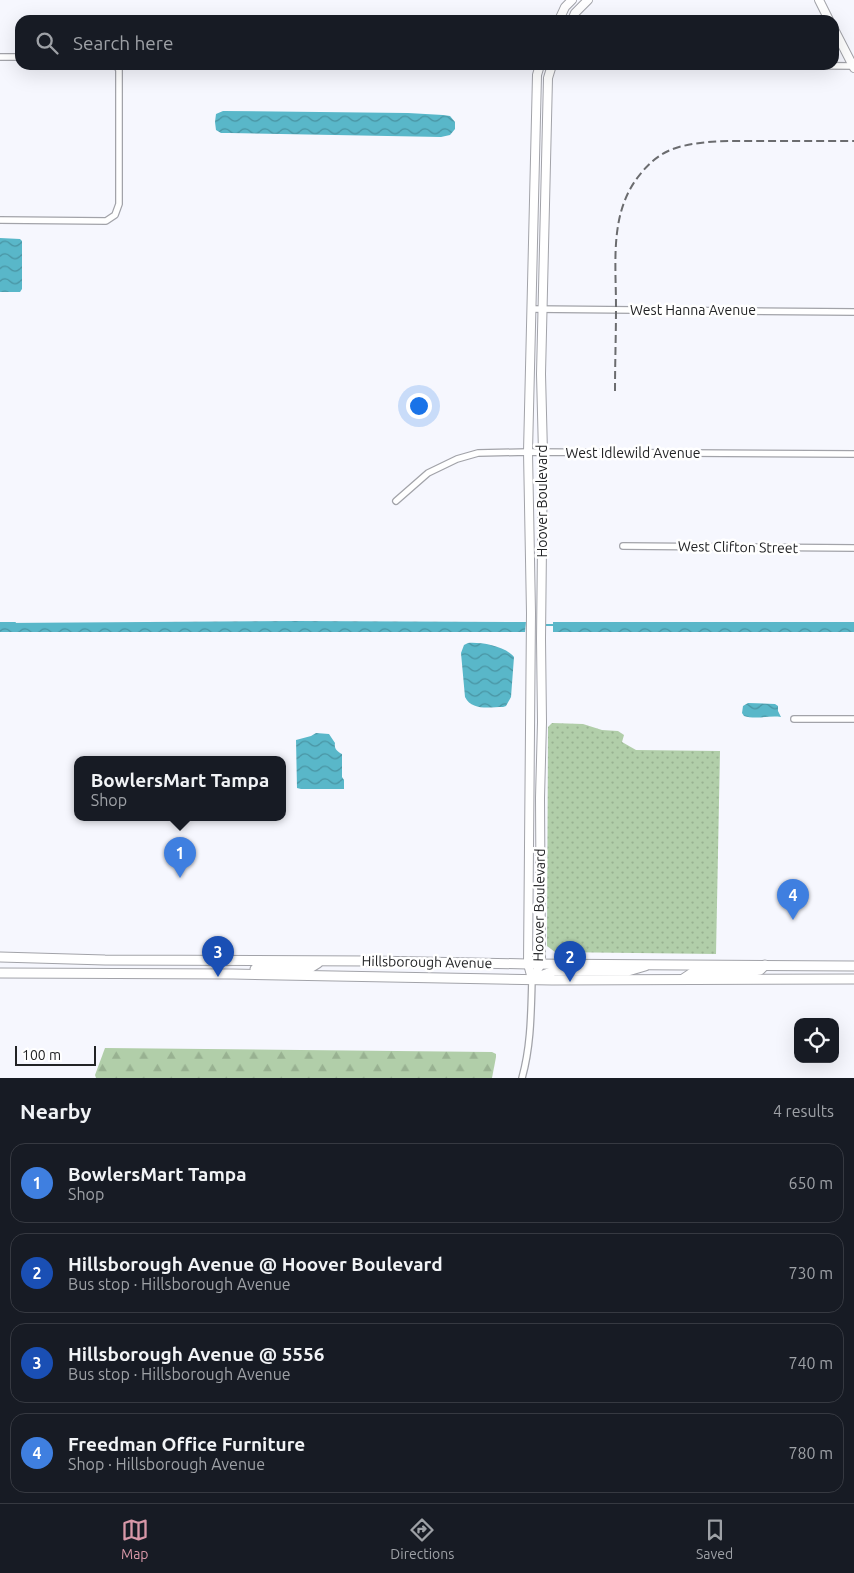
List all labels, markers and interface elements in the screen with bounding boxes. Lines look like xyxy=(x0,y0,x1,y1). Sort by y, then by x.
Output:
search box xyxy=(15,15,839,70)
icon: search xyxy=(33,29,61,57)
text: Search here xyxy=(73,32,173,54)
street label: West Hanna Avenue xyxy=(630,302,756,318)
your location xyxy=(406,393,432,419)
street label: Hoover Boulevard xyxy=(534,444,550,558)
street label: West Idlewild Avenue xyxy=(566,445,700,461)
street label: West Clifton Street xyxy=(678,538,799,556)
popup xyxy=(74,756,286,821)
text: BowlersMart Tampa xyxy=(91,769,269,791)
text: Shop xyxy=(91,791,127,809)
pin: 1 xyxy=(164,837,196,878)
street label: Hoover Boulevard xyxy=(530,848,548,962)
pin: 4 xyxy=(777,879,809,920)
pin: 3 xyxy=(202,936,234,977)
pin: 2 xyxy=(554,941,586,982)
street label: Hillsborough Avenue xyxy=(361,953,493,971)
map controls xyxy=(794,1018,839,1063)
button: locate xyxy=(794,1018,839,1063)
scale bar xyxy=(15,1043,96,1066)
text: 100 m xyxy=(22,1047,61,1063)
text: Nearby xyxy=(20,1099,91,1123)
text: 4 results xyxy=(773,1102,834,1120)
text: BowlersMart Tampa xyxy=(68,1163,246,1185)
text: 1 xyxy=(32,1174,42,1192)
text: 650 m xyxy=(788,1174,833,1192)
text: Shop xyxy=(68,1185,104,1203)
text: Hillsborough Avenue @ Hoover Boulevard xyxy=(68,1253,443,1275)
text: 2 xyxy=(32,1264,42,1282)
text: 730 m xyxy=(788,1264,833,1282)
text: Bus stop · Hillsborough Avenue xyxy=(68,1275,291,1293)
text: Hillsborough Avenue @ 5556 xyxy=(68,1343,325,1365)
text: 3 xyxy=(32,1354,42,1372)
text: 740 m xyxy=(788,1354,833,1372)
text: Bus stop · Hillsborough Avenue xyxy=(68,1365,291,1383)
text: Freedman Office Furniture xyxy=(68,1433,305,1455)
text: 4 xyxy=(32,1444,42,1462)
text: 780 m xyxy=(788,1444,833,1462)
text: Shop · Hillsborough Avenue xyxy=(68,1455,265,1473)
tab: Map xyxy=(121,1516,149,1562)
tab: Directions xyxy=(390,1516,454,1562)
tab: Saved xyxy=(696,1516,733,1562)

